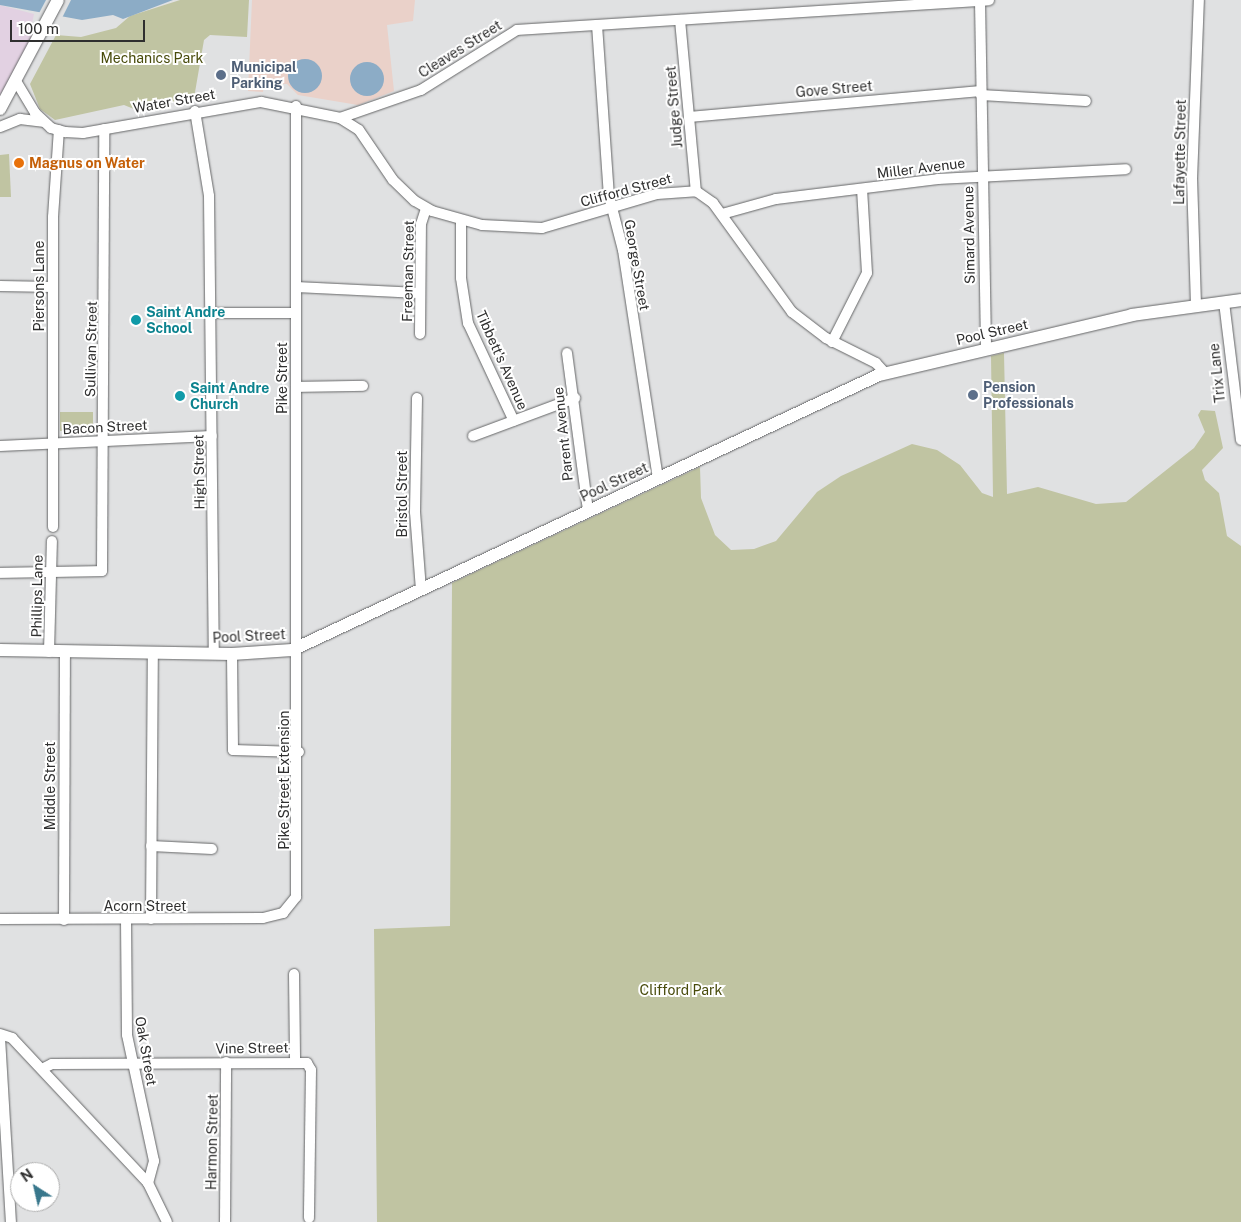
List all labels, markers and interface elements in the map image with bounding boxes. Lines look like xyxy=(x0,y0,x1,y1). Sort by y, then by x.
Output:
scale bar xyxy=(12,10,148,42)
street label: Cleaves Street xyxy=(415,17,505,81)
text: 100 m xyxy=(18,20,59,37)
park label: Mechanics Park xyxy=(101,50,203,66)
place label: Municipal Parking xyxy=(231,59,297,92)
street label: Judge Street xyxy=(662,65,686,149)
marker: Municipal Parking xyxy=(215,69,227,81)
street label: Gove Street xyxy=(795,77,873,101)
street label: Water Street xyxy=(132,86,216,116)
street label: Lafayette Street xyxy=(1171,99,1189,205)
street label: Miller Avenue xyxy=(876,154,966,182)
place label: Magnus on Water xyxy=(29,155,145,171)
marker: Magnus on Water xyxy=(13,157,25,169)
street label: Clifford Street xyxy=(578,170,674,210)
street label: Simard Avenue xyxy=(960,186,978,284)
street label: George Street xyxy=(621,218,653,312)
street label: Freeman Street xyxy=(399,220,417,322)
street label: Piersons Lane xyxy=(31,241,47,331)
street label: Sullivan Street xyxy=(82,301,100,397)
place label: Saint Andre School xyxy=(146,304,225,336)
street label: Tibbett's Avenue xyxy=(473,308,531,412)
marker: Saint Andre School xyxy=(130,314,142,326)
street label: Pool Street xyxy=(954,316,1030,348)
street label: Pike Street xyxy=(274,342,290,414)
street label: Trix Lane xyxy=(1206,342,1228,404)
place label: Pension Professionals xyxy=(983,379,1074,412)
place label: Saint Andre Church xyxy=(190,380,269,412)
street label: Parent Avenue xyxy=(550,386,576,482)
marker: Pension Professionals xyxy=(967,389,979,401)
marker: Saint Andre Church xyxy=(174,390,186,402)
street label: Bacon Street xyxy=(62,416,148,438)
street label: High Street xyxy=(190,434,208,510)
street label: Bristol Street xyxy=(394,451,410,537)
street label: Pool Street xyxy=(577,459,651,505)
street label: Phillips Lane xyxy=(28,555,46,637)
street label: Pool Street xyxy=(212,626,286,646)
street label: Pike Street Extension xyxy=(276,710,292,850)
street label: Middle Street xyxy=(42,742,58,830)
street label: Acorn Street xyxy=(103,898,187,914)
park label: Clifford Park xyxy=(640,982,722,998)
street label: Oak Street xyxy=(132,1015,160,1087)
street label: Vine Street xyxy=(215,1039,289,1057)
street label: Harmon Street xyxy=(203,1094,221,1190)
north arrow xyxy=(10,1162,60,1212)
text: N xyxy=(18,1166,36,1185)

